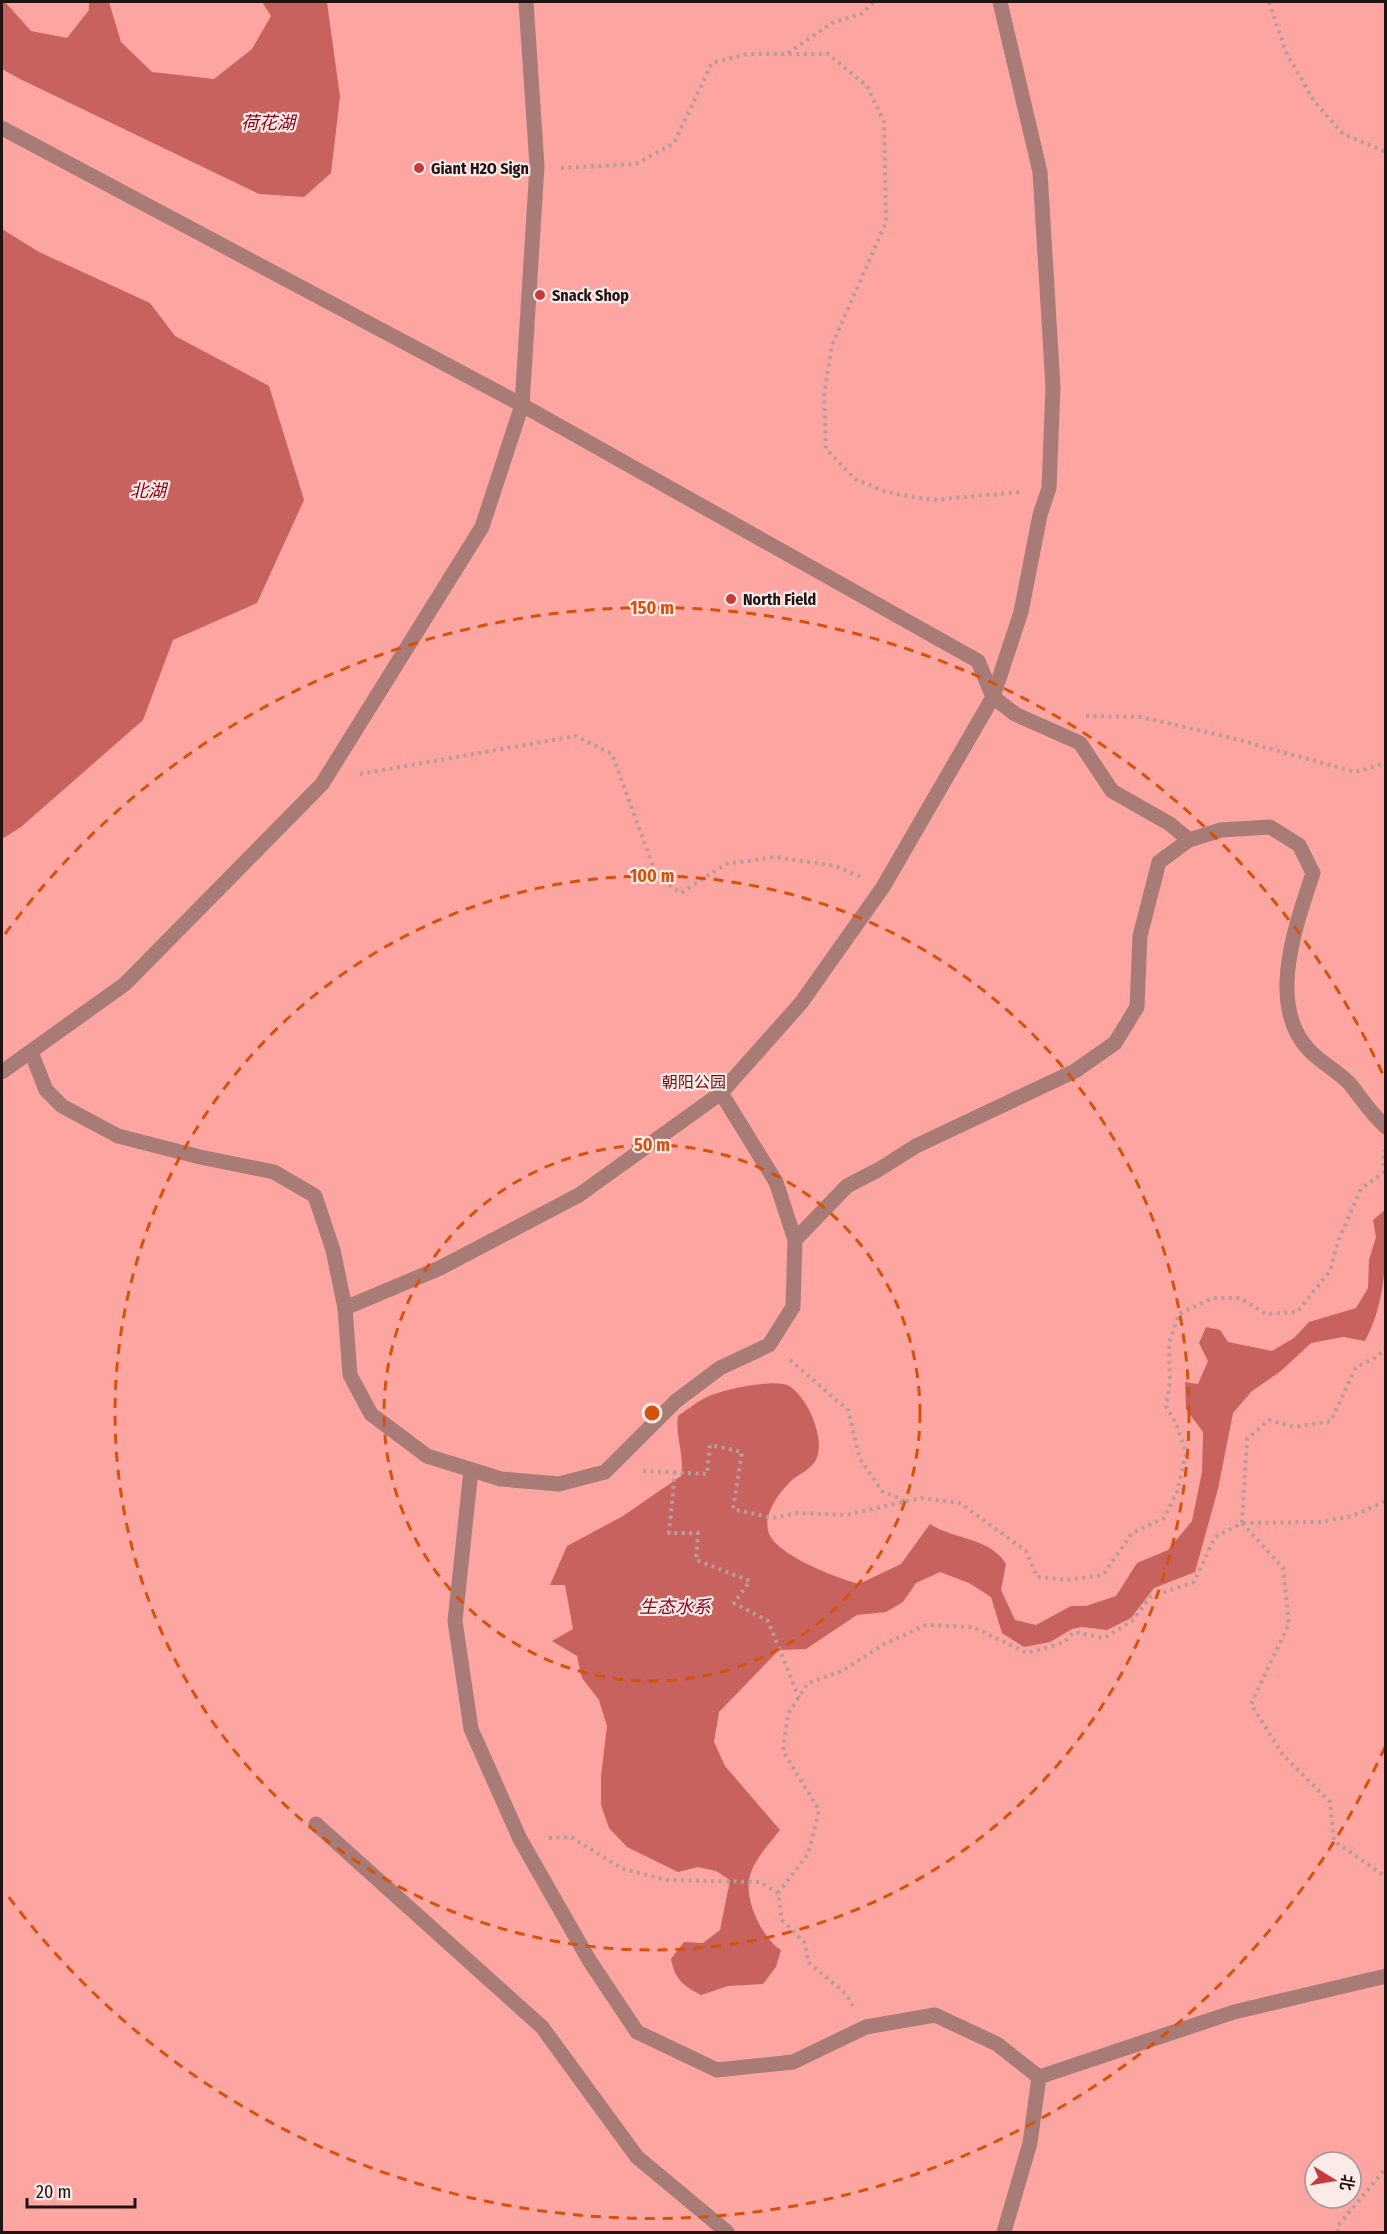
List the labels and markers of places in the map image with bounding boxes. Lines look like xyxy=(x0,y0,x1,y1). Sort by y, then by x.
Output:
place label: Giant H2O Sign xyxy=(431,159,529,178)
marker: Giant H2O Sign xyxy=(412,161,426,175)
place label: Snack Shop xyxy=(552,286,629,305)
marker: Snack Shop xyxy=(533,288,547,302)
place label: North Field xyxy=(743,590,816,609)
marker: North Field xyxy=(724,592,738,606)
centre of rings xyxy=(642,1403,662,1423)

